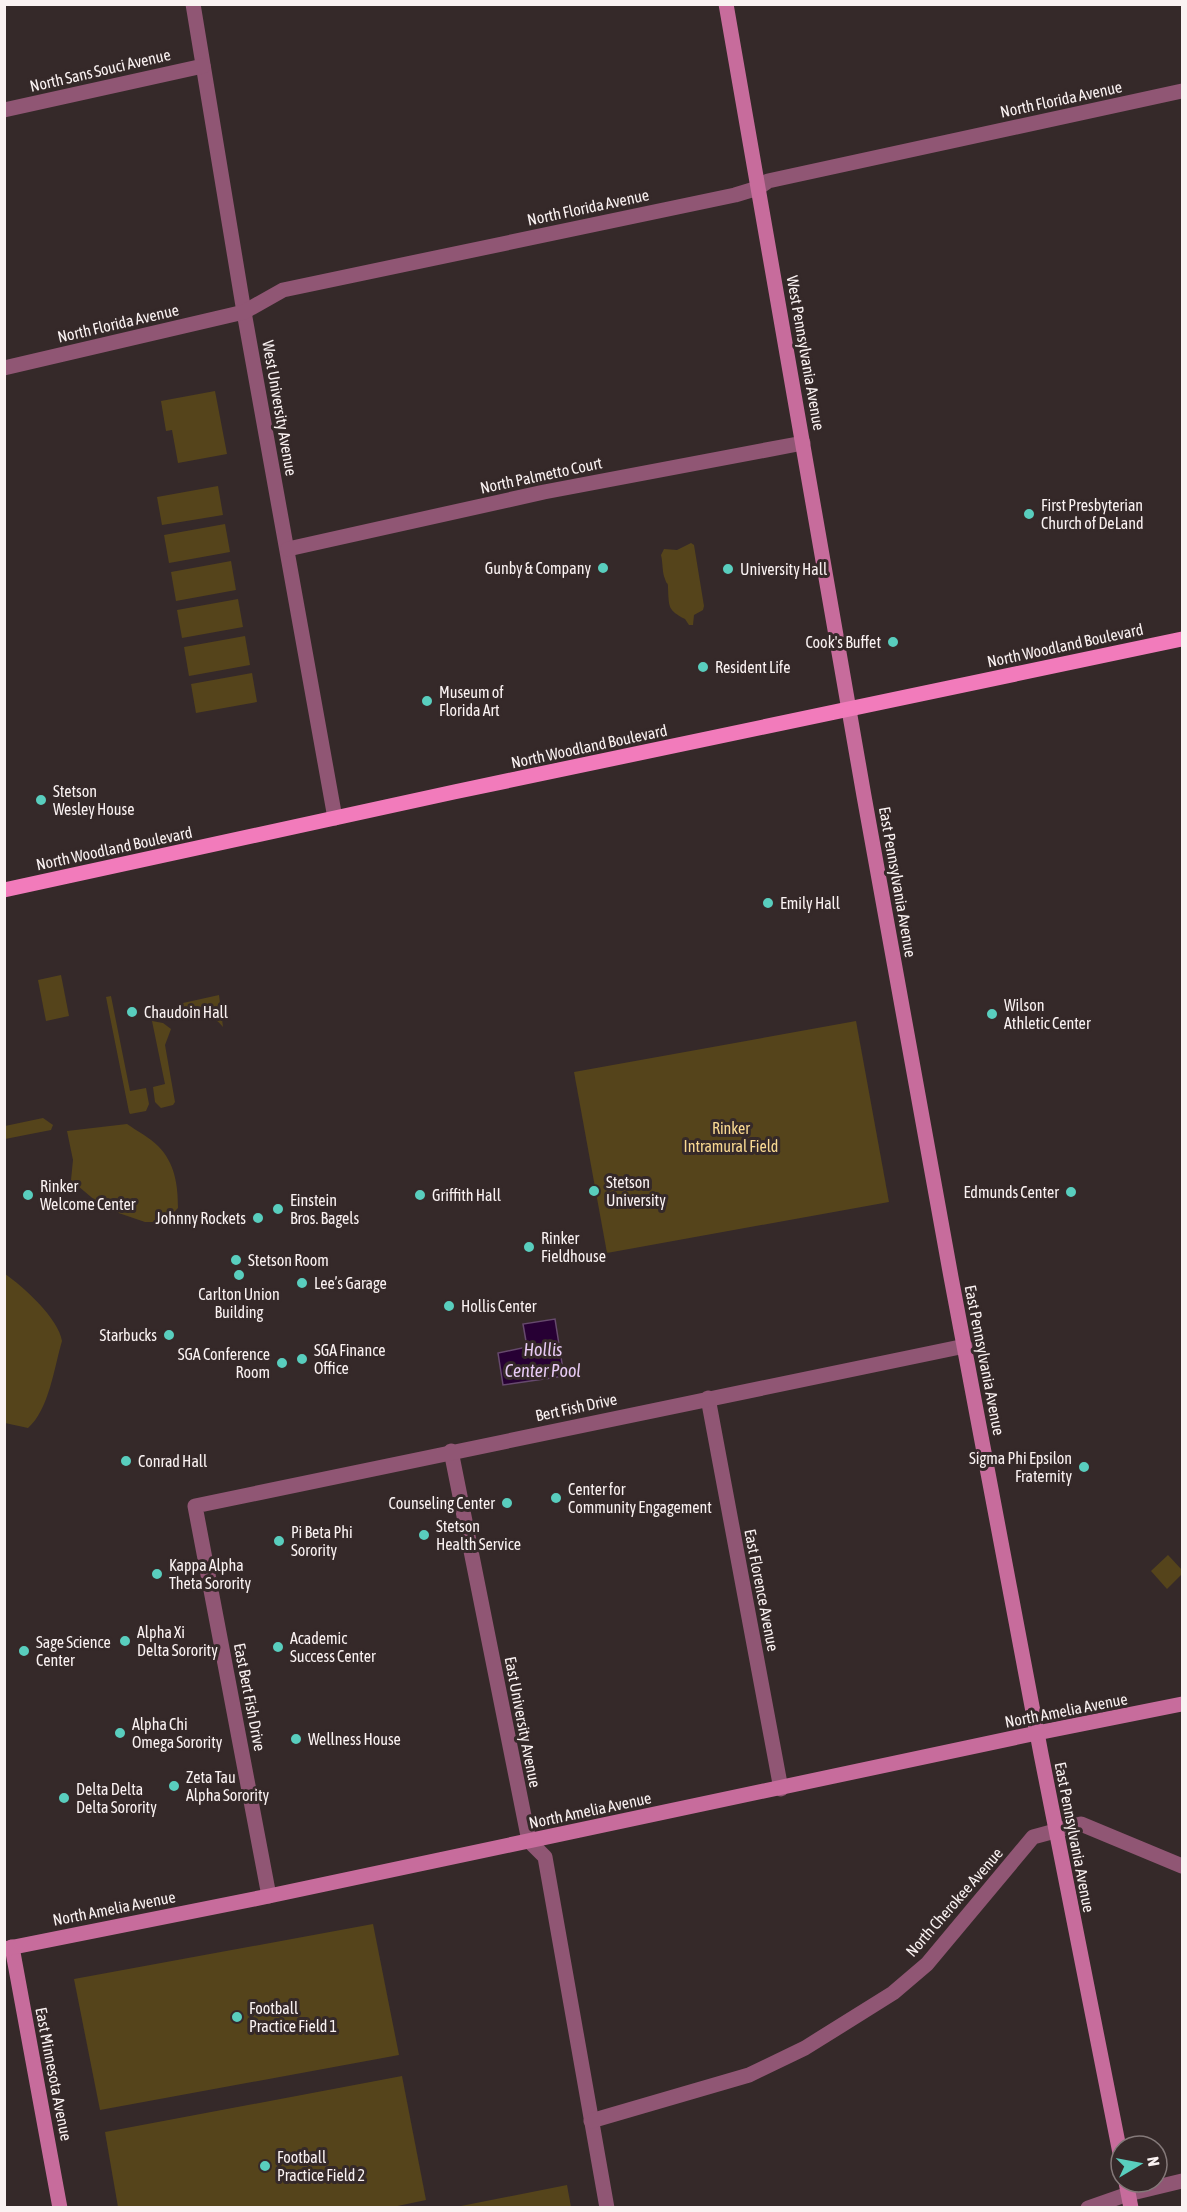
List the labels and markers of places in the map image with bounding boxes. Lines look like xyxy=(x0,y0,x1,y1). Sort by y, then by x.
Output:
place label: First Presbyterian Church of DeLand xyxy=(1041,496,1144,532)
marker: First Presbyterian Church of DeLand xyxy=(1022,507,1036,521)
place label: Gunby & Company xyxy=(485,559,591,578)
place label: University Hall xyxy=(740,560,828,579)
marker: Gunby & Company xyxy=(596,561,610,575)
marker: University Hall xyxy=(721,562,735,576)
place label: Cook's Buffet xyxy=(805,633,881,651)
marker: Cook's Buffet xyxy=(886,635,900,649)
place label: Resident Life xyxy=(715,658,791,676)
marker: Resident Life xyxy=(696,660,710,674)
place label: Museum of Florida Art xyxy=(439,683,504,719)
marker: Museum of Florida Art xyxy=(420,694,434,708)
place label: Stetson Wesley House xyxy=(53,782,134,819)
marker: Stetson Wesley House xyxy=(34,793,48,807)
place label: Emily Hall xyxy=(780,894,841,913)
marker: Emily Hall xyxy=(761,896,775,910)
place label: Wilson Athletic Center xyxy=(1004,996,1091,1032)
place label: Chaudoin Hall xyxy=(144,1003,229,1021)
marker: Chaudoin Hall xyxy=(125,1005,139,1019)
marker: Wilson Athletic Center xyxy=(985,1007,999,1021)
place label: Stetson University xyxy=(606,1173,666,1210)
place label: Rinker Welcome Center xyxy=(40,1177,136,1213)
place label: Edmunds Center xyxy=(964,1183,1059,1201)
marker: Stetson University xyxy=(587,1184,601,1198)
marker: Edmunds Center xyxy=(1064,1185,1078,1199)
place label: Griffith Hall xyxy=(432,1186,502,1204)
marker: Rinker Welcome Center xyxy=(21,1188,35,1202)
marker: Griffith Hall xyxy=(413,1188,427,1202)
place label: Einstein Bros. Bagels xyxy=(290,1191,360,1228)
marker: Einstein Bros. Bagels xyxy=(271,1202,285,1216)
place label: Johnny Rockets xyxy=(156,1209,246,1228)
marker: Johnny Rockets xyxy=(251,1211,265,1225)
place label: Rinker Fieldhouse xyxy=(541,1229,606,1265)
marker: Rinker Fieldhouse xyxy=(522,1240,536,1254)
place label: Stetson Room xyxy=(248,1251,329,1269)
marker: Stetson Room xyxy=(229,1253,243,1267)
marker: Carlton Union Building xyxy=(232,1268,246,1282)
place label: Lee’s Garage xyxy=(314,1274,387,1293)
marker: Lee’s Garage xyxy=(295,1276,309,1290)
place label: Carlton Union Building xyxy=(198,1285,280,1322)
place label: Hollis Center xyxy=(461,1297,537,1315)
marker: Hollis Center xyxy=(442,1299,456,1313)
place label: Starbucks xyxy=(100,1326,157,1344)
marker: Starbucks xyxy=(162,1328,176,1342)
place label: SGA Finance Office xyxy=(314,1341,386,1377)
place label: SGA Conference Room xyxy=(178,1345,270,1381)
marker: SGA Finance Office xyxy=(295,1352,309,1366)
marker: SGA Conference Room xyxy=(275,1356,289,1370)
place label: Sigma Phi Epsilon Fraternity xyxy=(969,1449,1072,1486)
place label: Conrad Hall xyxy=(138,1452,208,1470)
marker: Conrad Hall xyxy=(119,1454,133,1468)
marker: Sigma Phi Epsilon Fraternity xyxy=(1077,1460,1091,1474)
place label: Center for Community Engagement xyxy=(568,1480,712,1517)
marker: Center for Community Engagement xyxy=(549,1491,563,1505)
place label: Counseling Center xyxy=(388,1494,495,1513)
marker: Counseling Center xyxy=(500,1496,514,1510)
place label: Stetson Health Service xyxy=(436,1517,521,1553)
place label: Pi Beta Phi Sorority xyxy=(291,1523,353,1560)
marker: Stetson Health Service xyxy=(417,1528,431,1542)
marker: Pi Beta Phi Sorority xyxy=(272,1534,286,1548)
place label: Kappa Alpha Theta Sorority xyxy=(169,1556,251,1593)
marker: Kappa Alpha Theta Sorority xyxy=(150,1567,164,1581)
place label: Alpha Xi Delta Sorority xyxy=(137,1623,218,1660)
place label: Academic Success Center xyxy=(290,1629,376,1665)
place label: Sage Science Center xyxy=(36,1633,111,1669)
marker: Alpha Xi Delta Sorority xyxy=(118,1634,132,1648)
marker: Academic Success Center xyxy=(271,1640,285,1654)
marker: Sage Science Center xyxy=(17,1644,31,1658)
place label: Alpha Chi Omega Sorority xyxy=(132,1715,223,1752)
marker: Alpha Chi Omega Sorority xyxy=(113,1726,127,1740)
place label: Wellness House xyxy=(308,1730,401,1748)
marker: Wellness House xyxy=(289,1732,303,1746)
place label: Zeta Tau Alpha Sorority xyxy=(186,1768,270,1805)
marker: Zeta Tau Alpha Sorority xyxy=(167,1779,181,1793)
place label: Delta Delta Delta Sorority xyxy=(76,1780,157,1817)
marker: Delta Delta Delta Sorority xyxy=(57,1791,71,1805)
place label: Football Practice Field 1 xyxy=(249,1999,337,2035)
marker: Football Practice Field 1 xyxy=(230,2010,244,2024)
place label: Football Practice Field 2 xyxy=(277,2148,365,2184)
marker: Football Practice Field 2 xyxy=(258,2159,272,2173)

